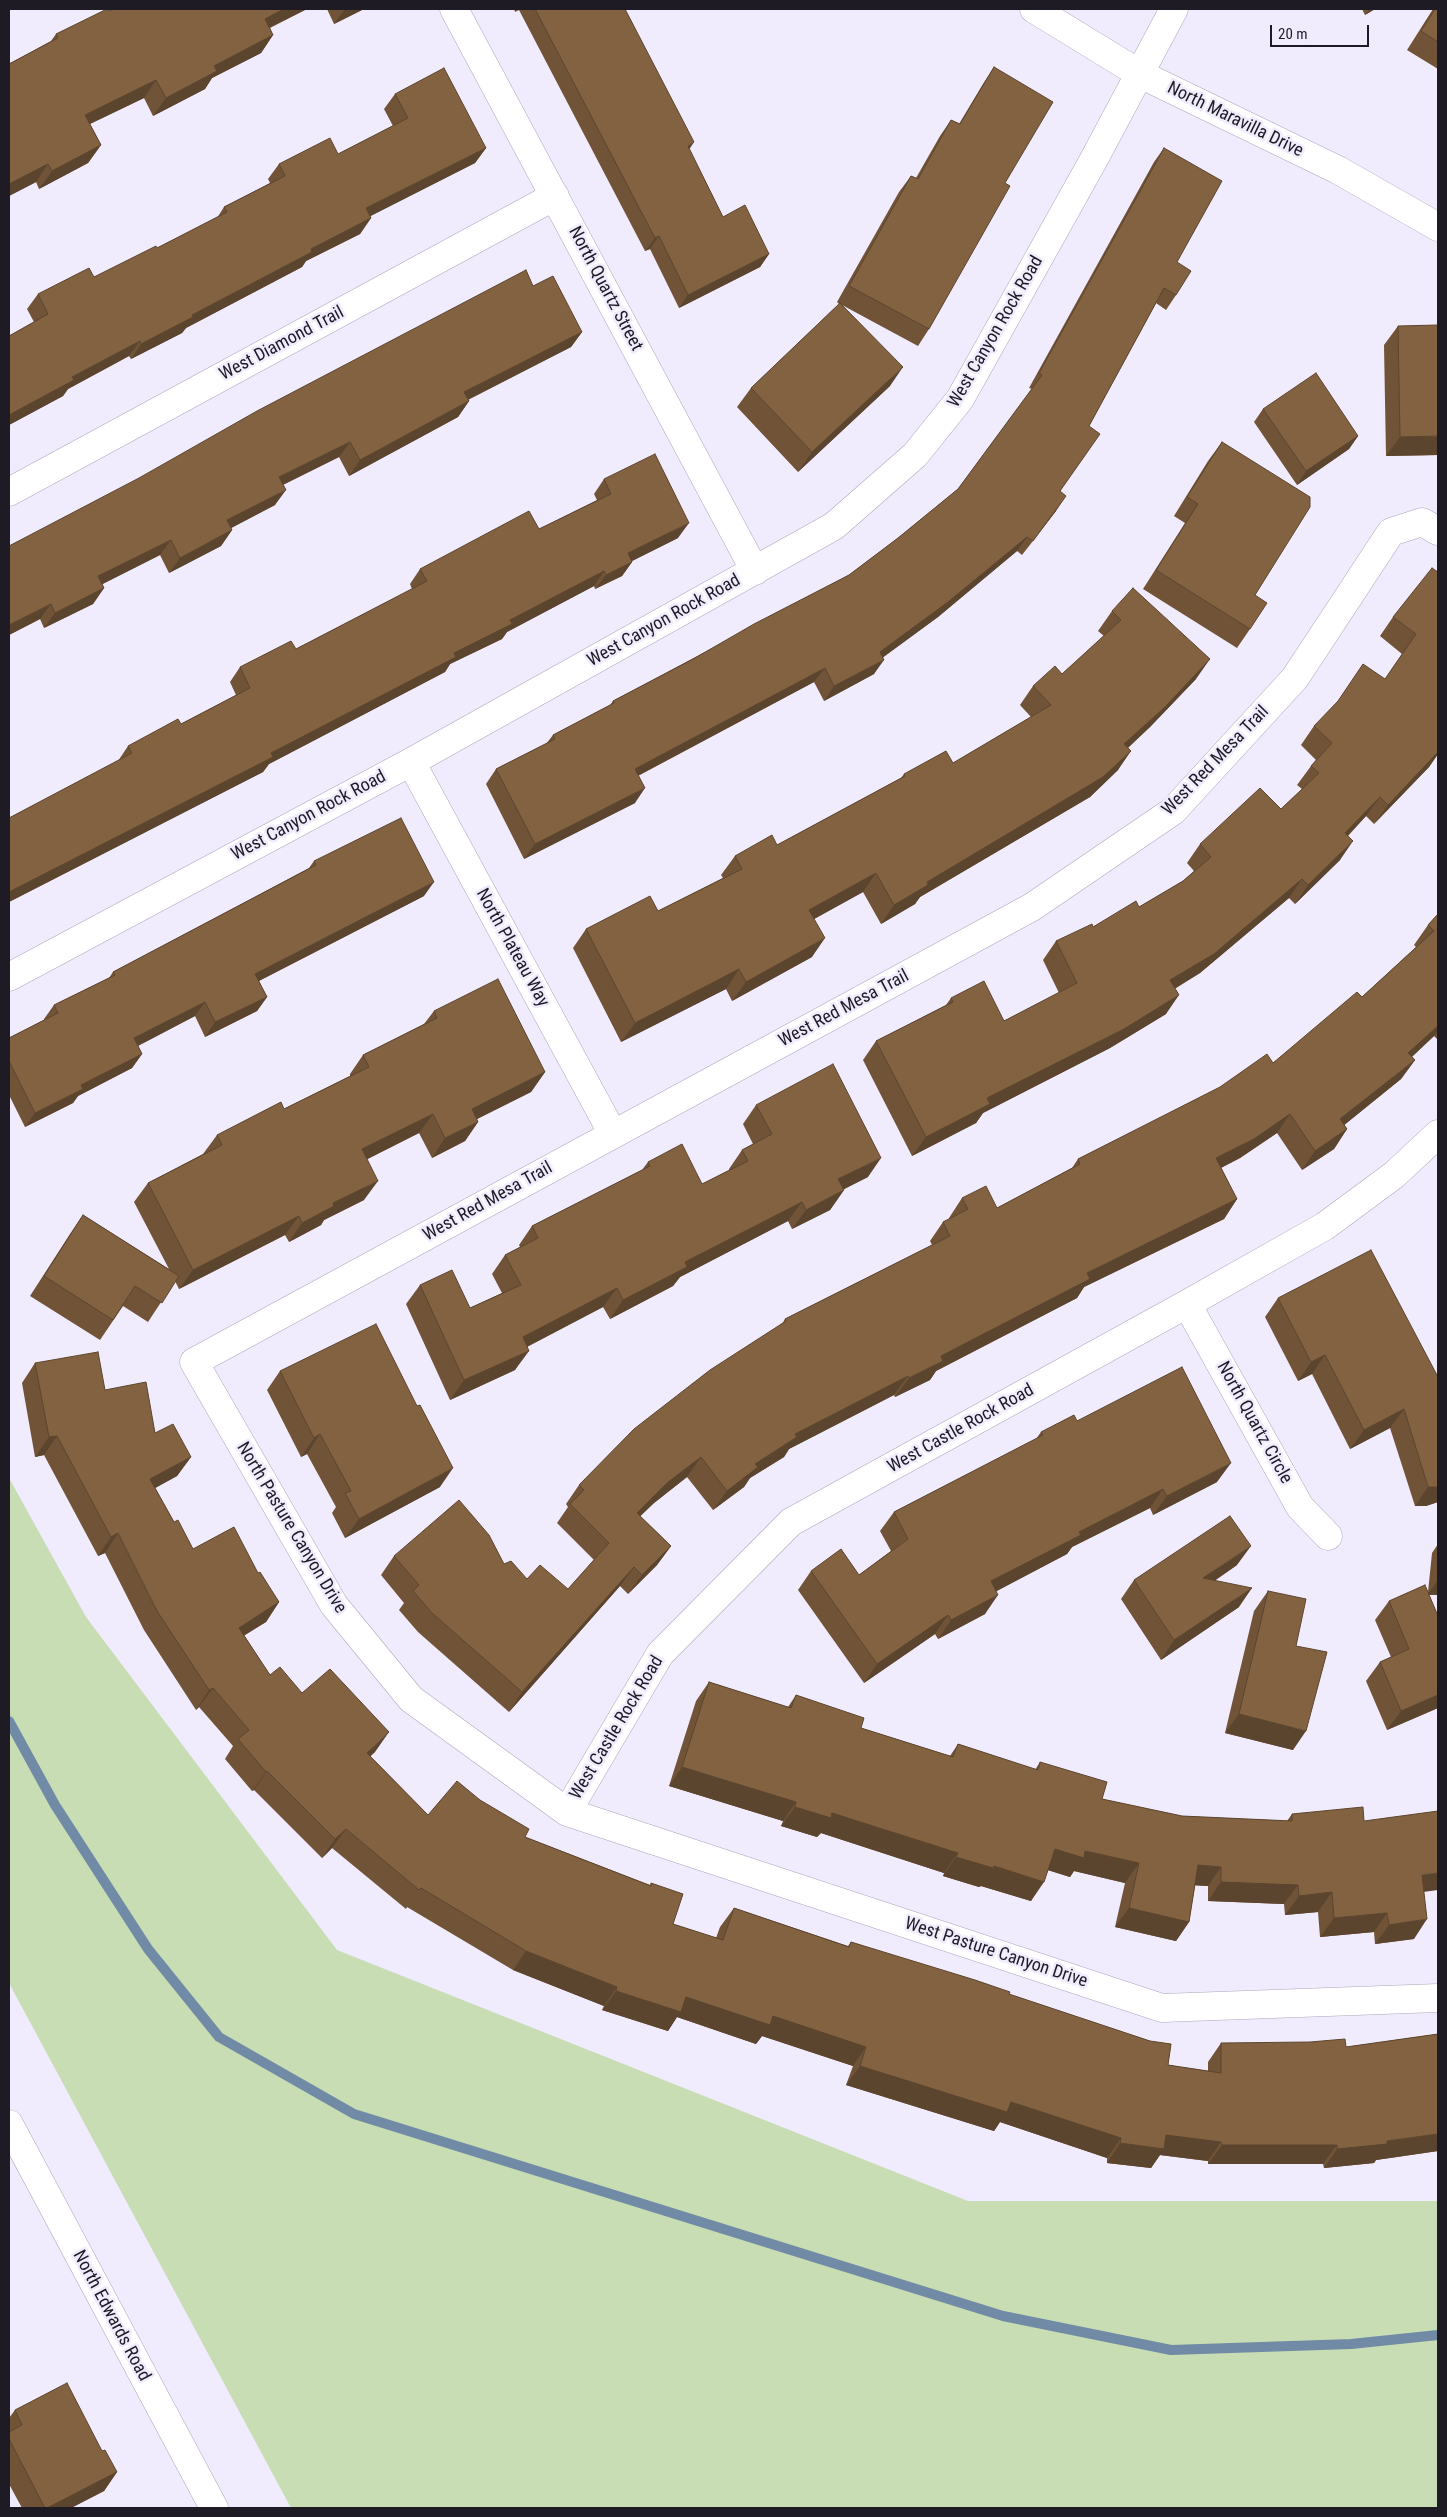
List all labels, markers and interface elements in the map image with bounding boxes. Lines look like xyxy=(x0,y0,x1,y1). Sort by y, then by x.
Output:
scale bar xyxy=(1272,15,1371,47)
text: 20 m xyxy=(1278,25,1308,43)
street label: North Maravilla Drive xyxy=(1163,78,1307,162)
street label: North Quartz Street xyxy=(563,223,647,355)
street label: West Canyon Rock Road xyxy=(944,252,1048,412)
street label: West Diamond Trail xyxy=(216,302,348,386)
street label: West Canyon Rock Road xyxy=(584,570,744,672)
street label: West Red Mesa Trail xyxy=(1158,702,1274,820)
street label: West Canyon Rock Road xyxy=(228,766,390,866)
street label: North Plateau Way xyxy=(471,885,553,1011)
street label: West Red Mesa Trail xyxy=(775,966,913,1052)
street label: West Red Mesa Trail xyxy=(420,1158,556,1246)
street label: North Quartz Circle xyxy=(1212,1358,1296,1488)
street label: West Castle Rock Road xyxy=(884,1380,1038,1478)
street label: North Pasture Canyon Drive xyxy=(231,1439,351,1617)
street label: West Castle Rock Road xyxy=(566,1652,668,1804)
street label: West Pasture Canyon Drive xyxy=(902,1913,1090,1993)
street label: North Edwards Road xyxy=(67,2247,155,2385)

